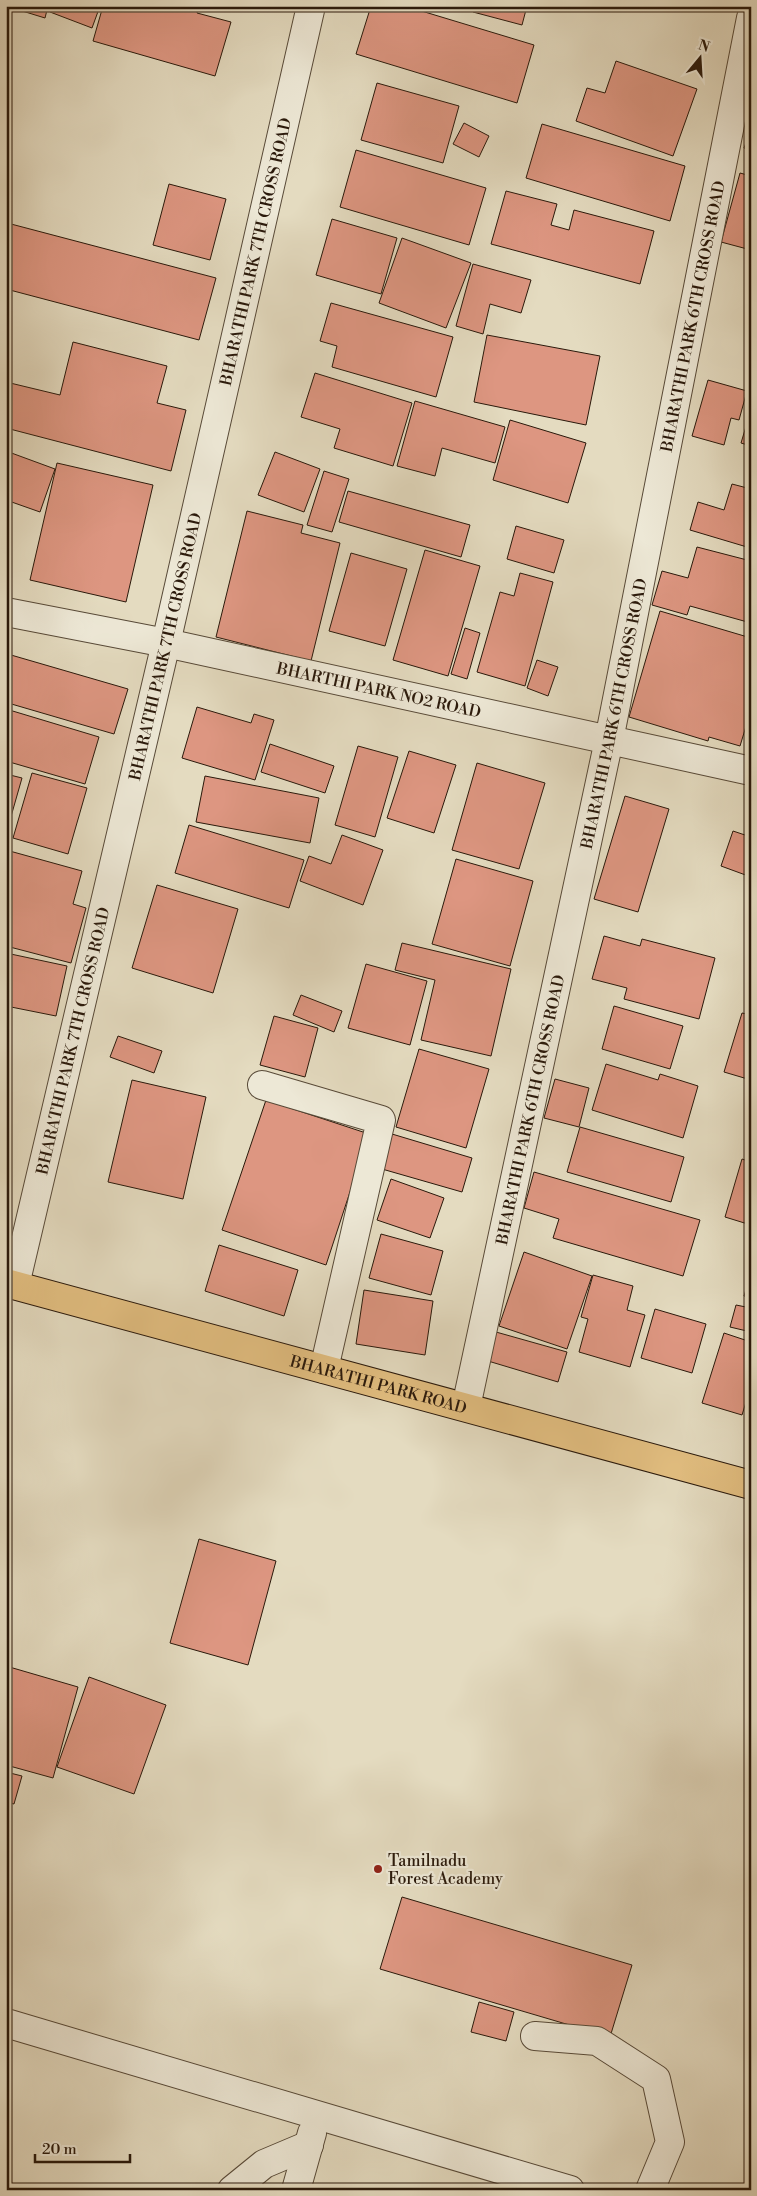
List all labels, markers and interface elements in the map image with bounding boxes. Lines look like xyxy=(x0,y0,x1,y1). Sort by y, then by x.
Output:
north arrow xyxy=(674,32,724,82)
text: N xyxy=(696,36,712,57)
street label: BHARATHI PARK 7TH CROSS ROAD xyxy=(216,116,296,389)
street label: BHARATHI PARK 6TH CROSS ROAD xyxy=(657,179,730,455)
street label: BHARATHI PARK 7TH CROSS ROAD xyxy=(125,511,206,783)
street label: BHARATHI PARK 6TH CROSS ROAD xyxy=(577,577,652,852)
street label: BHARTHI PARK NO2 ROAD xyxy=(274,658,483,723)
street label: BHARATHI PARK 7TH CROSS ROAD xyxy=(32,905,115,1178)
street label: BHARATHI PARK 6TH CROSS ROAD xyxy=(492,973,569,1248)
street label: BHARATHI PARK ROAD xyxy=(287,1351,469,1419)
place label: Tamilnadu Forest Academy xyxy=(388,1851,503,1889)
marker: Tamilnadu Forest Academy xyxy=(372,1863,384,1875)
scale bar xyxy=(35,2131,130,2163)
text: 20 m xyxy=(42,2140,77,2159)

